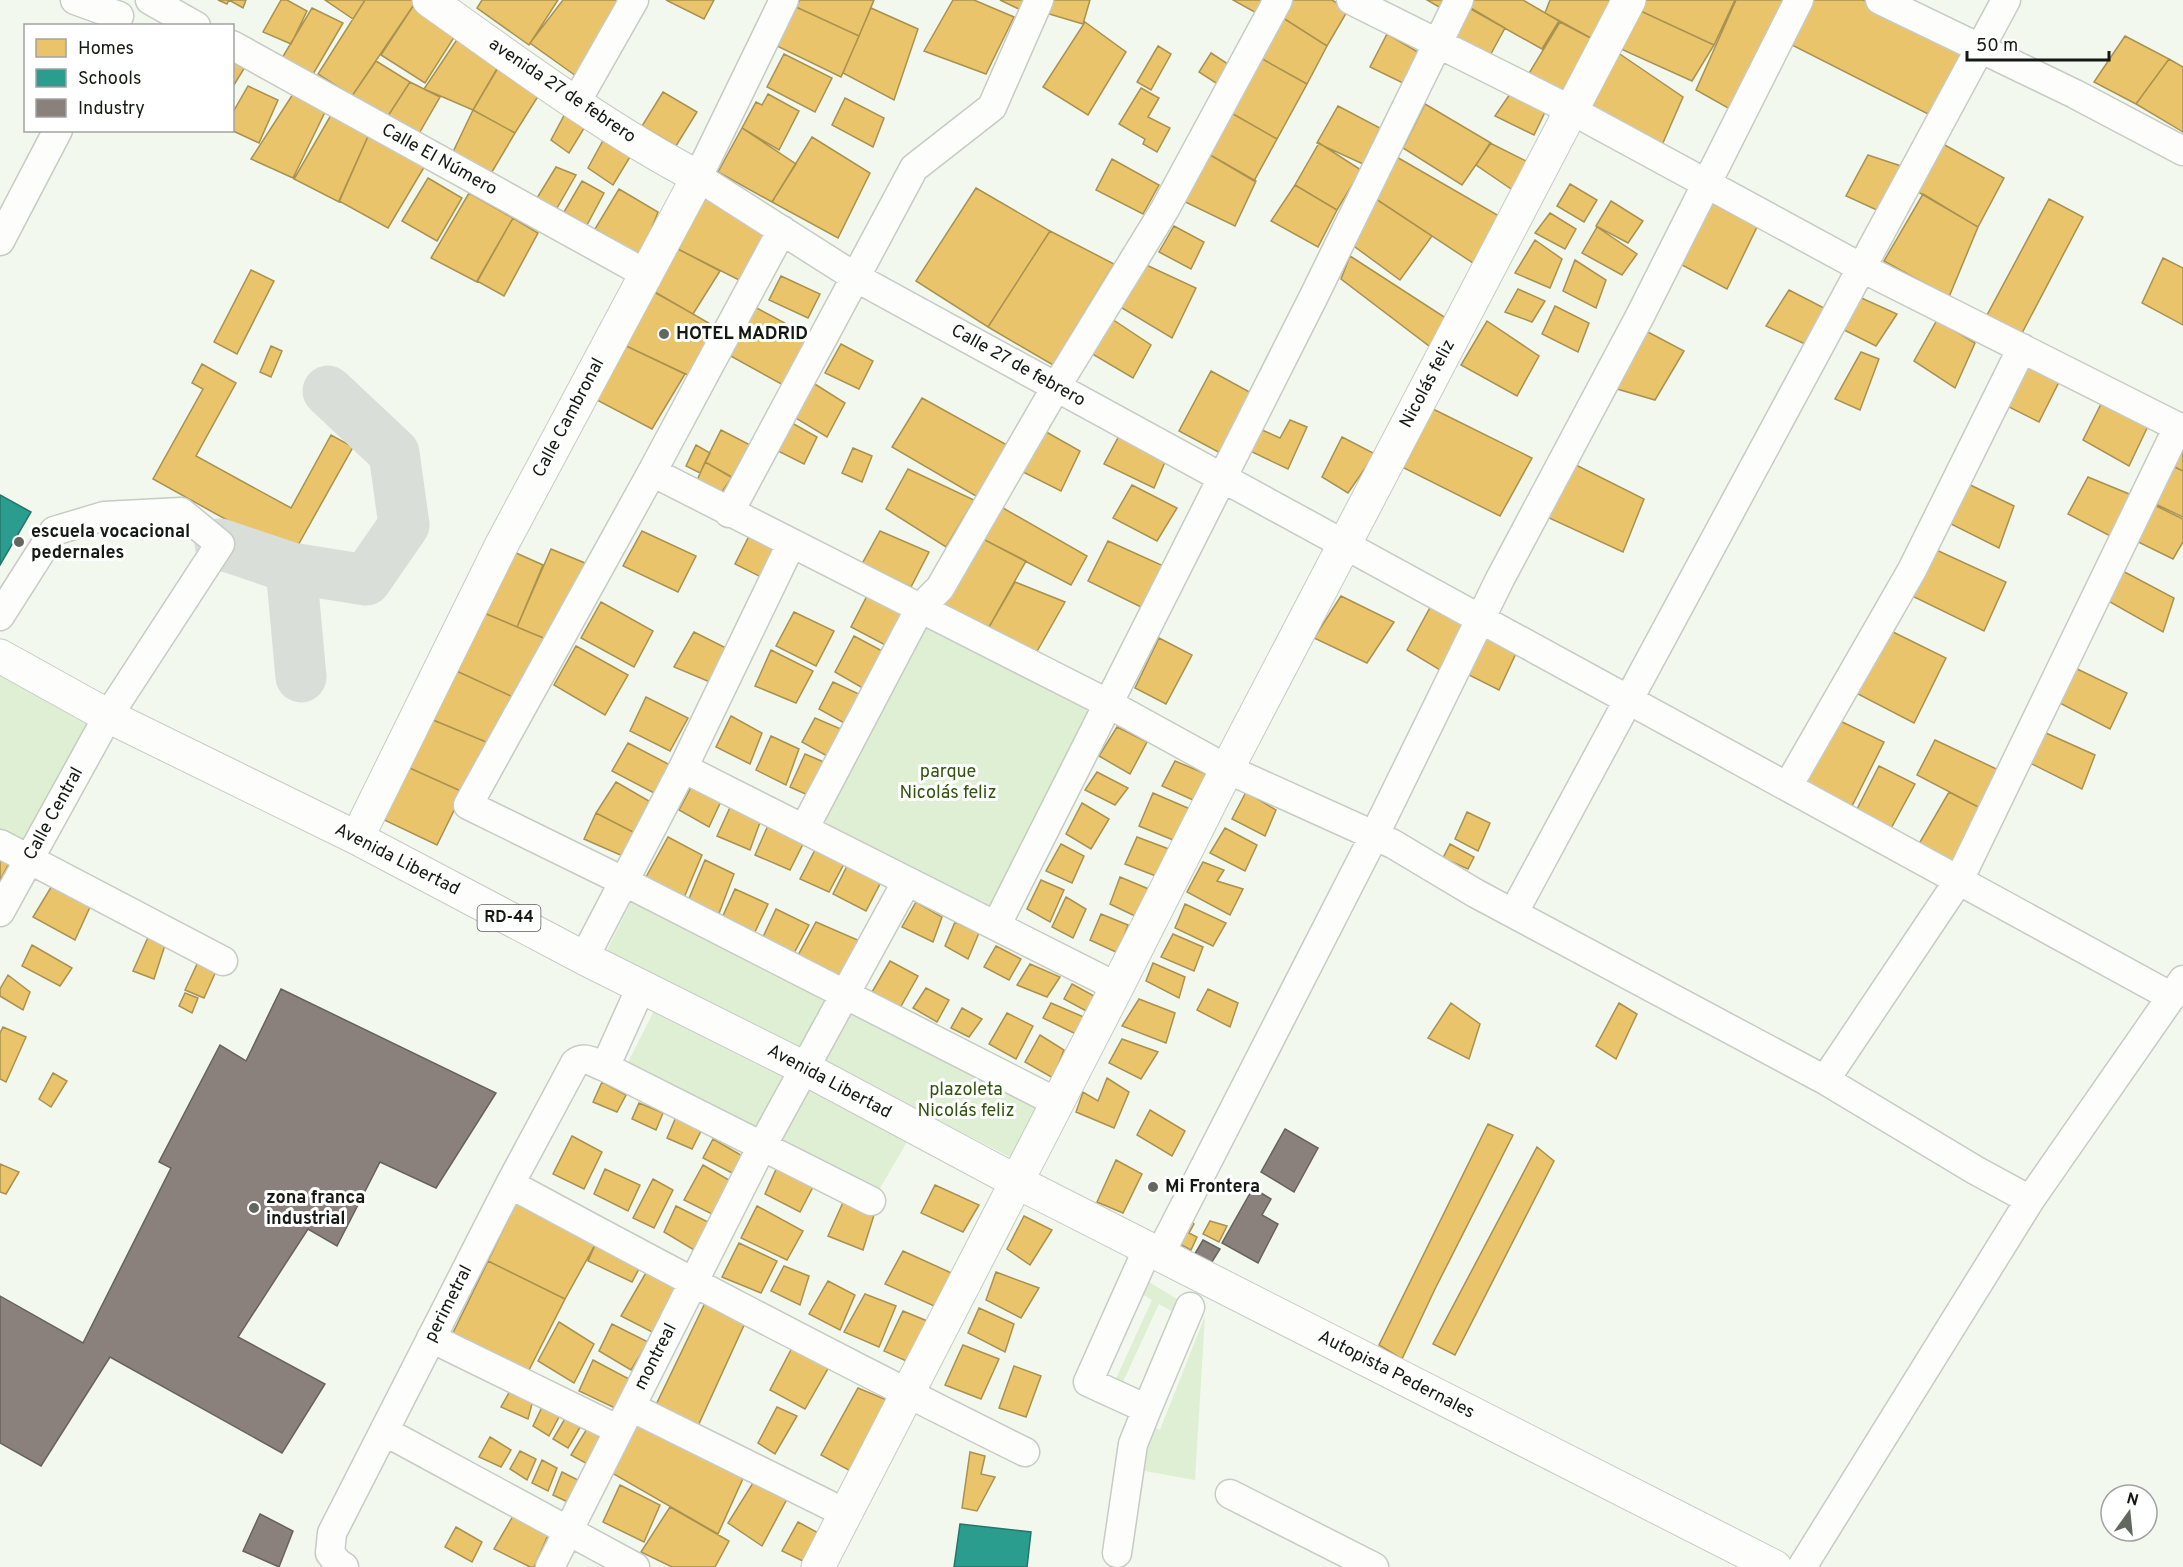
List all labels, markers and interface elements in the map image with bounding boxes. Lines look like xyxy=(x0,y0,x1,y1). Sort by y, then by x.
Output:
legend xyxy=(24,24,234,132)
scale bar xyxy=(1967,24,2110,62)
street label: avenida 27 de febrero xyxy=(484,33,640,149)
text: 50 m xyxy=(1976,35,2018,58)
text: Homes xyxy=(78,38,134,61)
text: Schools xyxy=(78,68,141,91)
text: Industry xyxy=(78,98,145,121)
street label: Calle El Número xyxy=(377,119,501,201)
street label: Calle 27 de febrero xyxy=(947,319,1089,413)
place label: HOTEL MADRID xyxy=(676,323,808,346)
marker: HOTEL MADRID xyxy=(657,327,671,341)
street label: Nicolás feliz xyxy=(1395,336,1461,432)
street label: Calle Cambronal xyxy=(528,354,610,482)
place label: escuela vocacional pedernales xyxy=(31,521,190,565)
marker: escuela vocacional pedernales xyxy=(12,535,26,549)
park label: parque Nicolás feliz xyxy=(900,761,996,805)
street label: Calle Central xyxy=(19,763,89,865)
street label: Avenida Libertad xyxy=(331,819,463,901)
road number: RD-44 xyxy=(478,905,540,931)
street label: Avenida Libertad xyxy=(763,1040,895,1124)
park label: plazoleta Nicolás feliz xyxy=(918,1079,1014,1123)
place label: Mi Frontera xyxy=(1165,1176,1260,1199)
marker: Mi Frontera xyxy=(1146,1180,1160,1194)
place label: zona franca industrial xyxy=(266,1187,365,1231)
marker: zona franca industrial xyxy=(247,1201,261,1215)
street label: perimetral xyxy=(420,1261,478,1347)
street label: montreal xyxy=(629,1320,683,1394)
street label: Autopista Pedernales xyxy=(1314,1326,1478,1424)
north arrow xyxy=(2099,1483,2159,1543)
text: N xyxy=(2124,1489,2141,1512)

